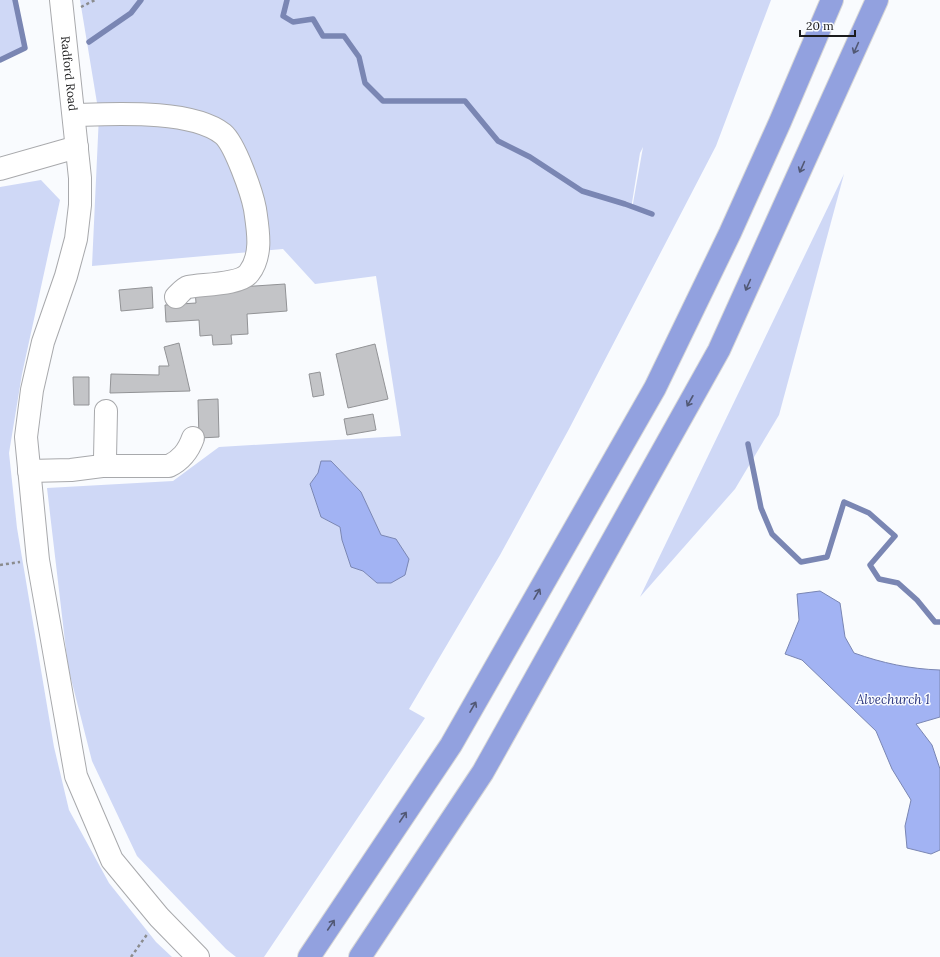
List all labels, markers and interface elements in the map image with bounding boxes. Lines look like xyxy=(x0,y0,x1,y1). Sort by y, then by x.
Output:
scale bar xyxy=(800,12,855,38)
text: 20 m xyxy=(806,18,834,33)
street label: Radford Road xyxy=(58,35,81,112)
one-way arrow xyxy=(851,42,859,54)
one-way arrow xyxy=(798,160,805,172)
one-way arrow xyxy=(744,279,751,291)
one-way arrow xyxy=(686,395,693,407)
one-way arrow xyxy=(534,588,542,600)
water label: Alvechurch 1 xyxy=(855,691,930,708)
one-way arrow xyxy=(469,701,477,713)
one-way arrow xyxy=(399,812,407,823)
one-way arrow xyxy=(326,919,335,930)

